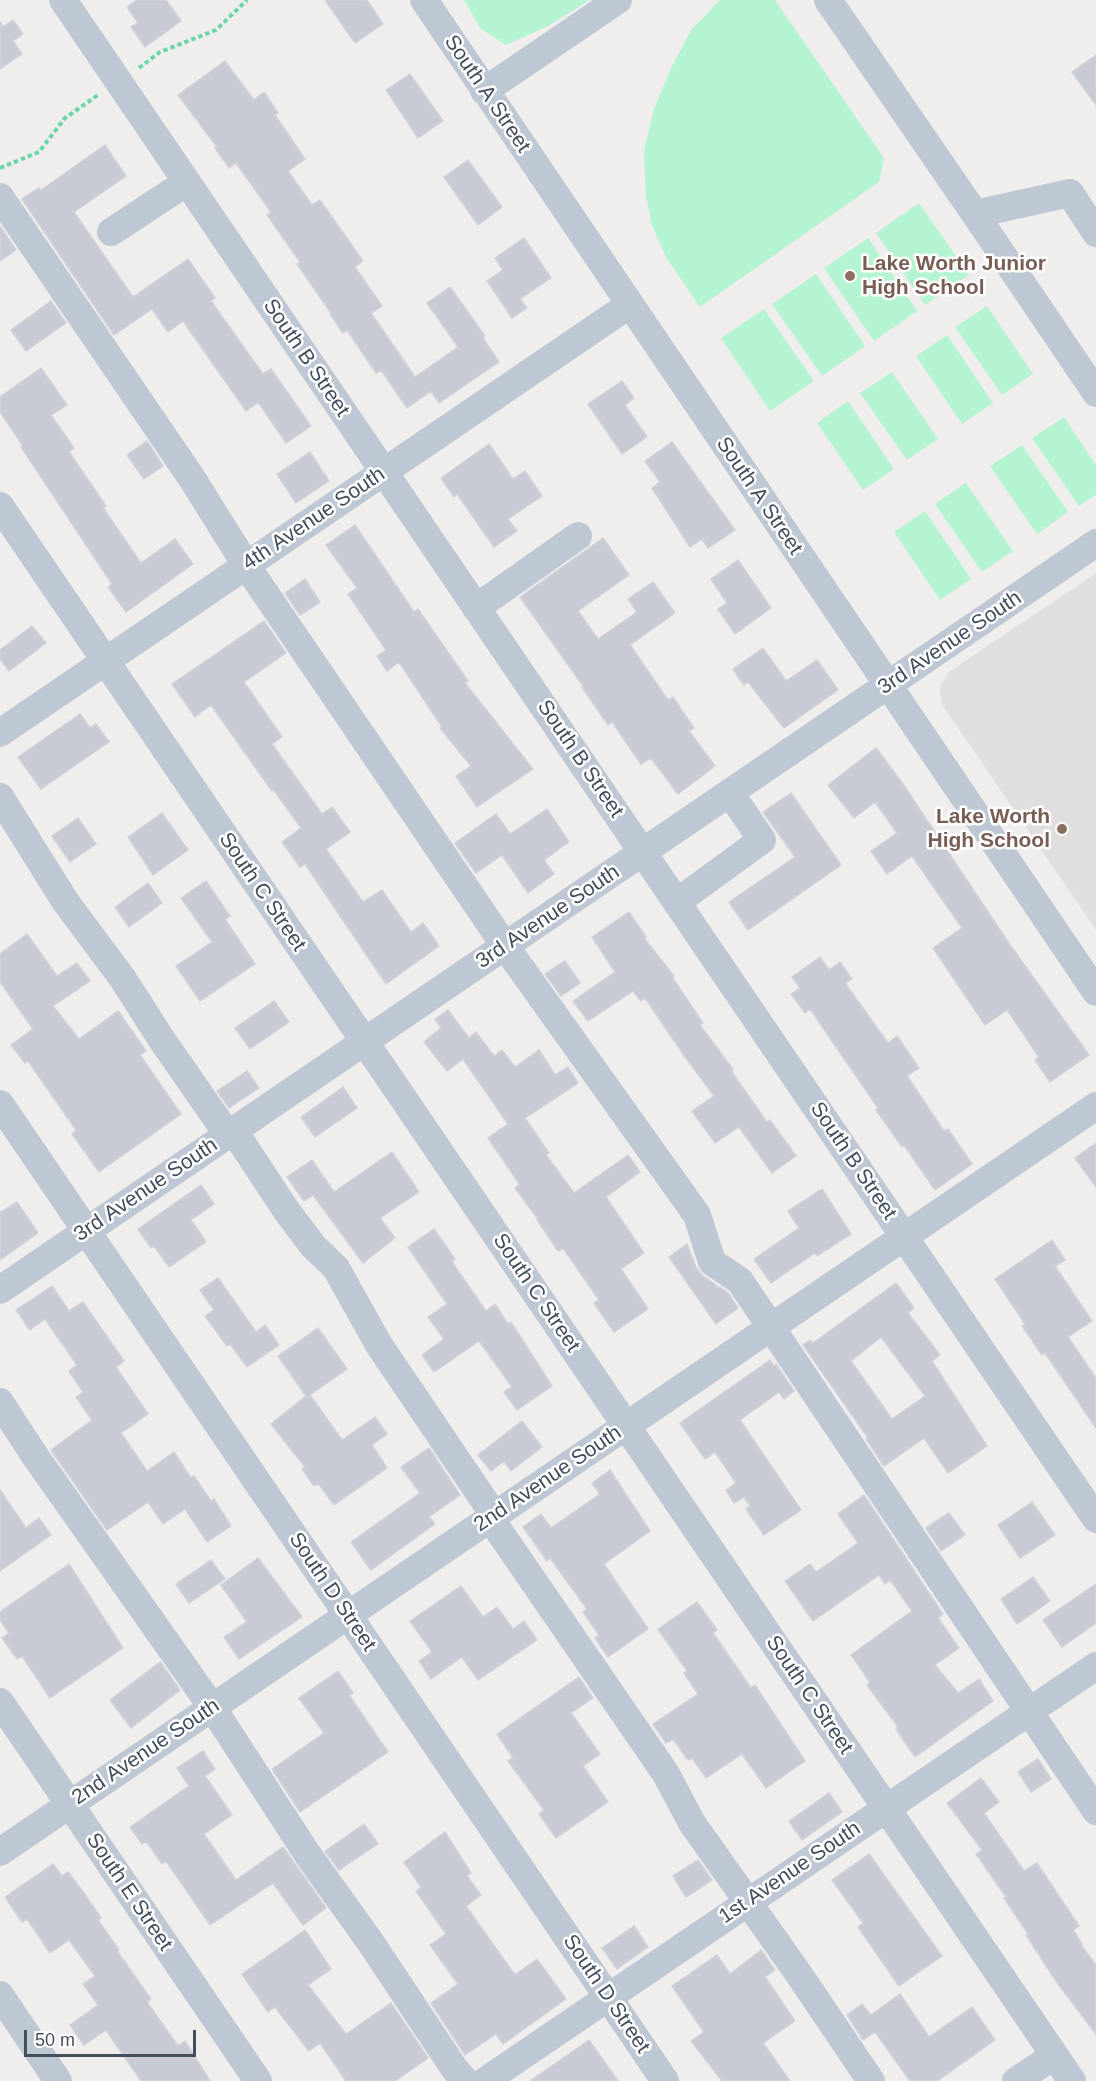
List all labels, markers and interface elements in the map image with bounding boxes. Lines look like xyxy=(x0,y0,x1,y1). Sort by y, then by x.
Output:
street label: South A Street xyxy=(438,30,536,158)
place label: Lake Worth Junior High School xyxy=(862,251,1046,301)
marker: Lake Worth Junior High School xyxy=(843,269,857,283)
street label: South B Street xyxy=(257,294,355,422)
street label: South A Street xyxy=(710,432,808,560)
street label: 4th Avenue South xyxy=(238,462,390,576)
street label: 3rd Avenue South xyxy=(873,586,1027,700)
street label: South B Street xyxy=(531,695,629,823)
place label: Lake Worth High School xyxy=(928,804,1050,854)
marker: Lake Worth High School xyxy=(1055,822,1069,836)
street label: South C Street xyxy=(213,828,311,956)
street label: 3rd Avenue South xyxy=(471,860,625,974)
street label: South B Street xyxy=(804,1097,902,1225)
street label: 3rd Avenue South xyxy=(69,1133,223,1247)
street label: South C Street xyxy=(487,1229,585,1357)
street label: 2nd Avenue South xyxy=(469,1420,627,1538)
street label: South D Street xyxy=(283,1528,381,1656)
street label: South C Street xyxy=(760,1631,858,1759)
street label: 2nd Avenue South xyxy=(67,1693,225,1811)
street label: 1st Avenue South xyxy=(714,1816,866,1930)
street label: South E Street xyxy=(80,1828,178,1956)
street label: South D Street xyxy=(557,1930,655,2058)
scale bar xyxy=(27,2018,200,2056)
text: 50 m xyxy=(35,2030,75,2050)

